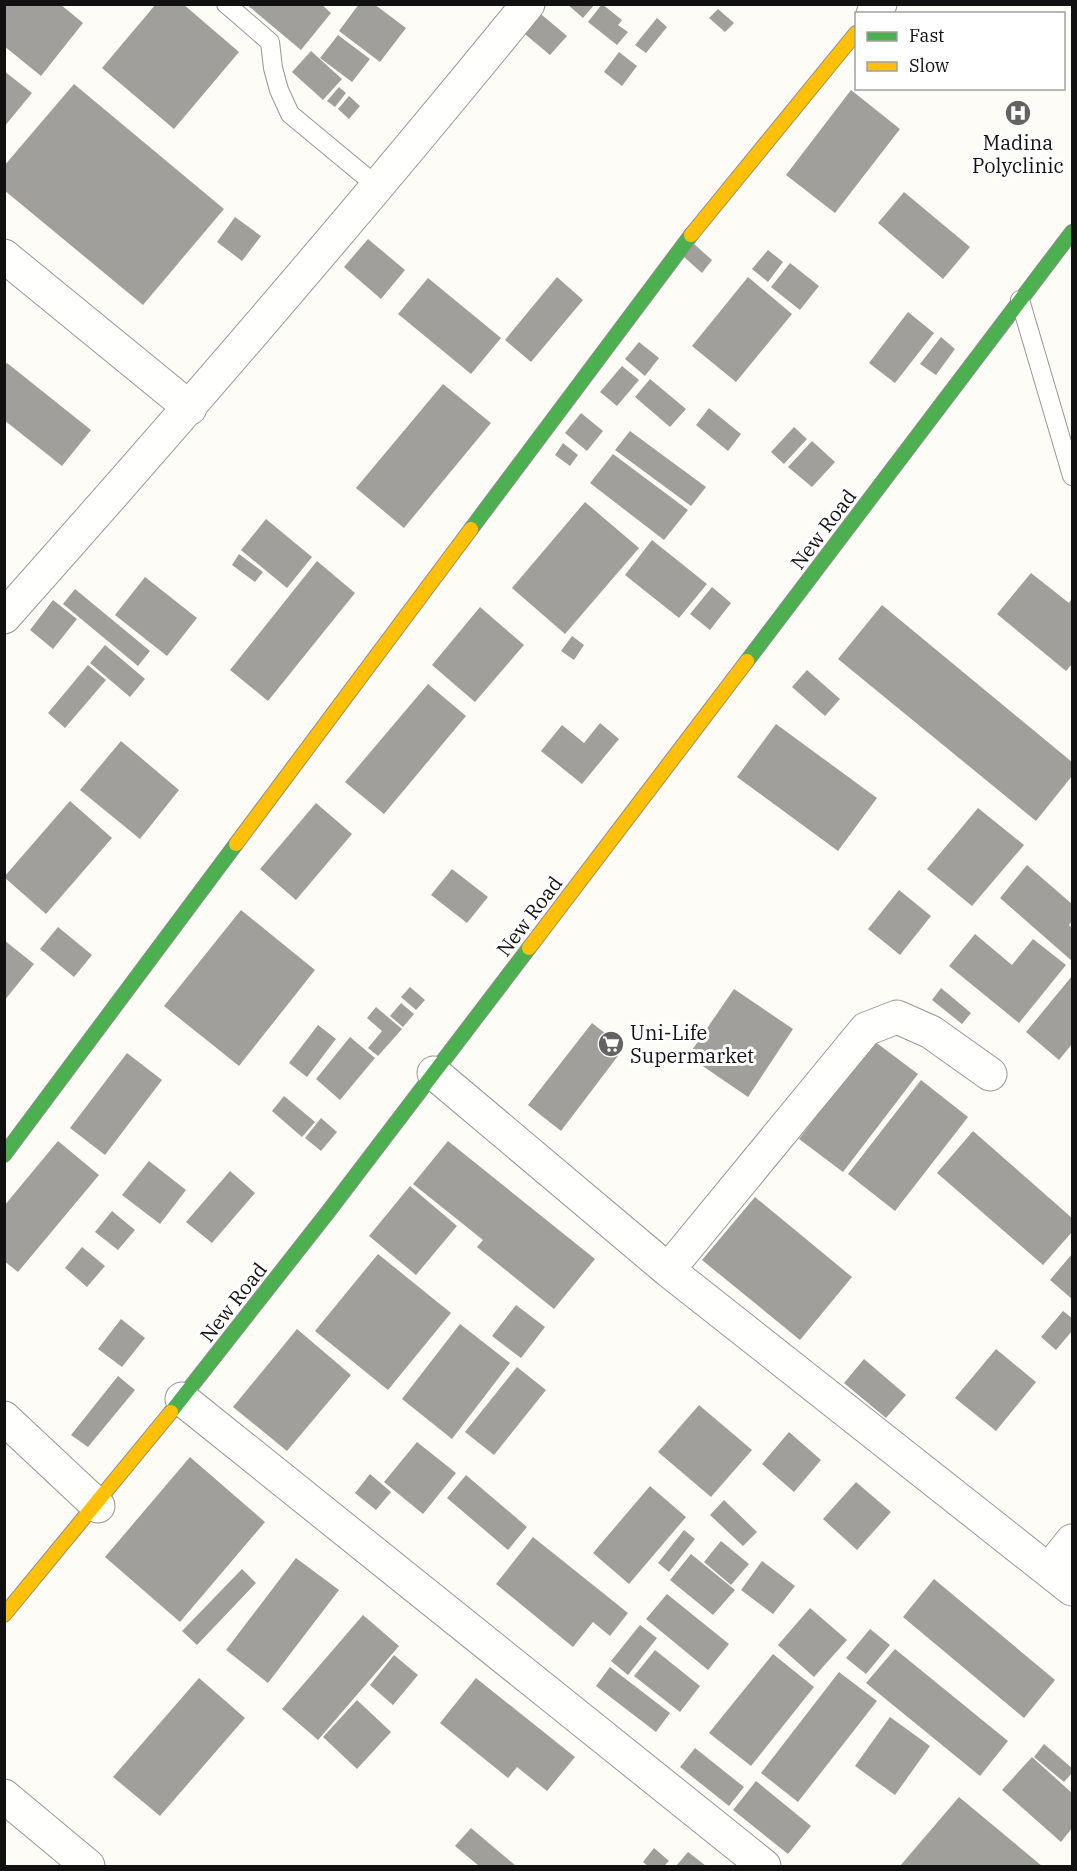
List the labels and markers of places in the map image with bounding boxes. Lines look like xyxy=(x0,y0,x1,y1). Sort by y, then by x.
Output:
hospital icon: Madina Polyclinic xyxy=(1003,98,1033,128)
place label: Madina Polyclinic xyxy=(972,129,1064,179)
place label: Uni-Life Supermarket xyxy=(630,1019,754,1069)
supermarket icon: Uni-Life Supermarket xyxy=(596,1029,626,1059)

